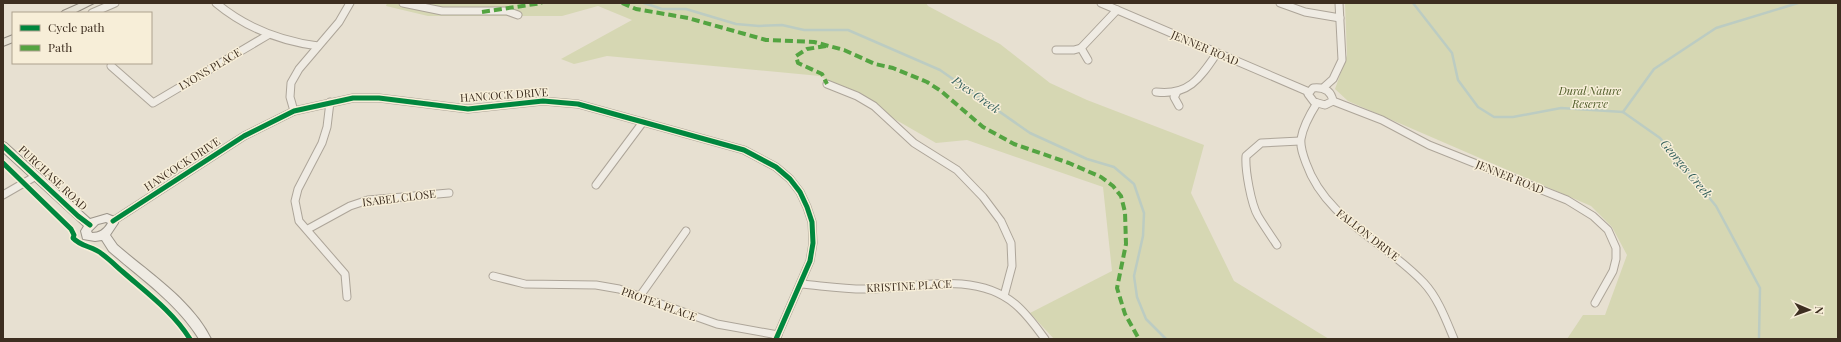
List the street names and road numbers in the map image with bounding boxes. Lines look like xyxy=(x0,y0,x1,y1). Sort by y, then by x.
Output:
street label: JENNER ROAD xyxy=(1168,26,1241,69)
street label: LYONS PLACE xyxy=(176,44,244,93)
street label: HANCOCK DRIVE xyxy=(459,84,549,105)
street label: HANCOCK DRIVE xyxy=(141,133,223,194)
street label: PURCHASE ROAD xyxy=(16,142,91,214)
street label: JENNER ROAD xyxy=(1473,156,1546,197)
street label: ISABEL CLOSE xyxy=(361,186,437,209)
street label: FALLON DRIVE xyxy=(1334,205,1403,264)
street label: KRISTINE PLACE xyxy=(866,276,952,295)
street label: PROTEA PLACE xyxy=(620,283,699,324)

